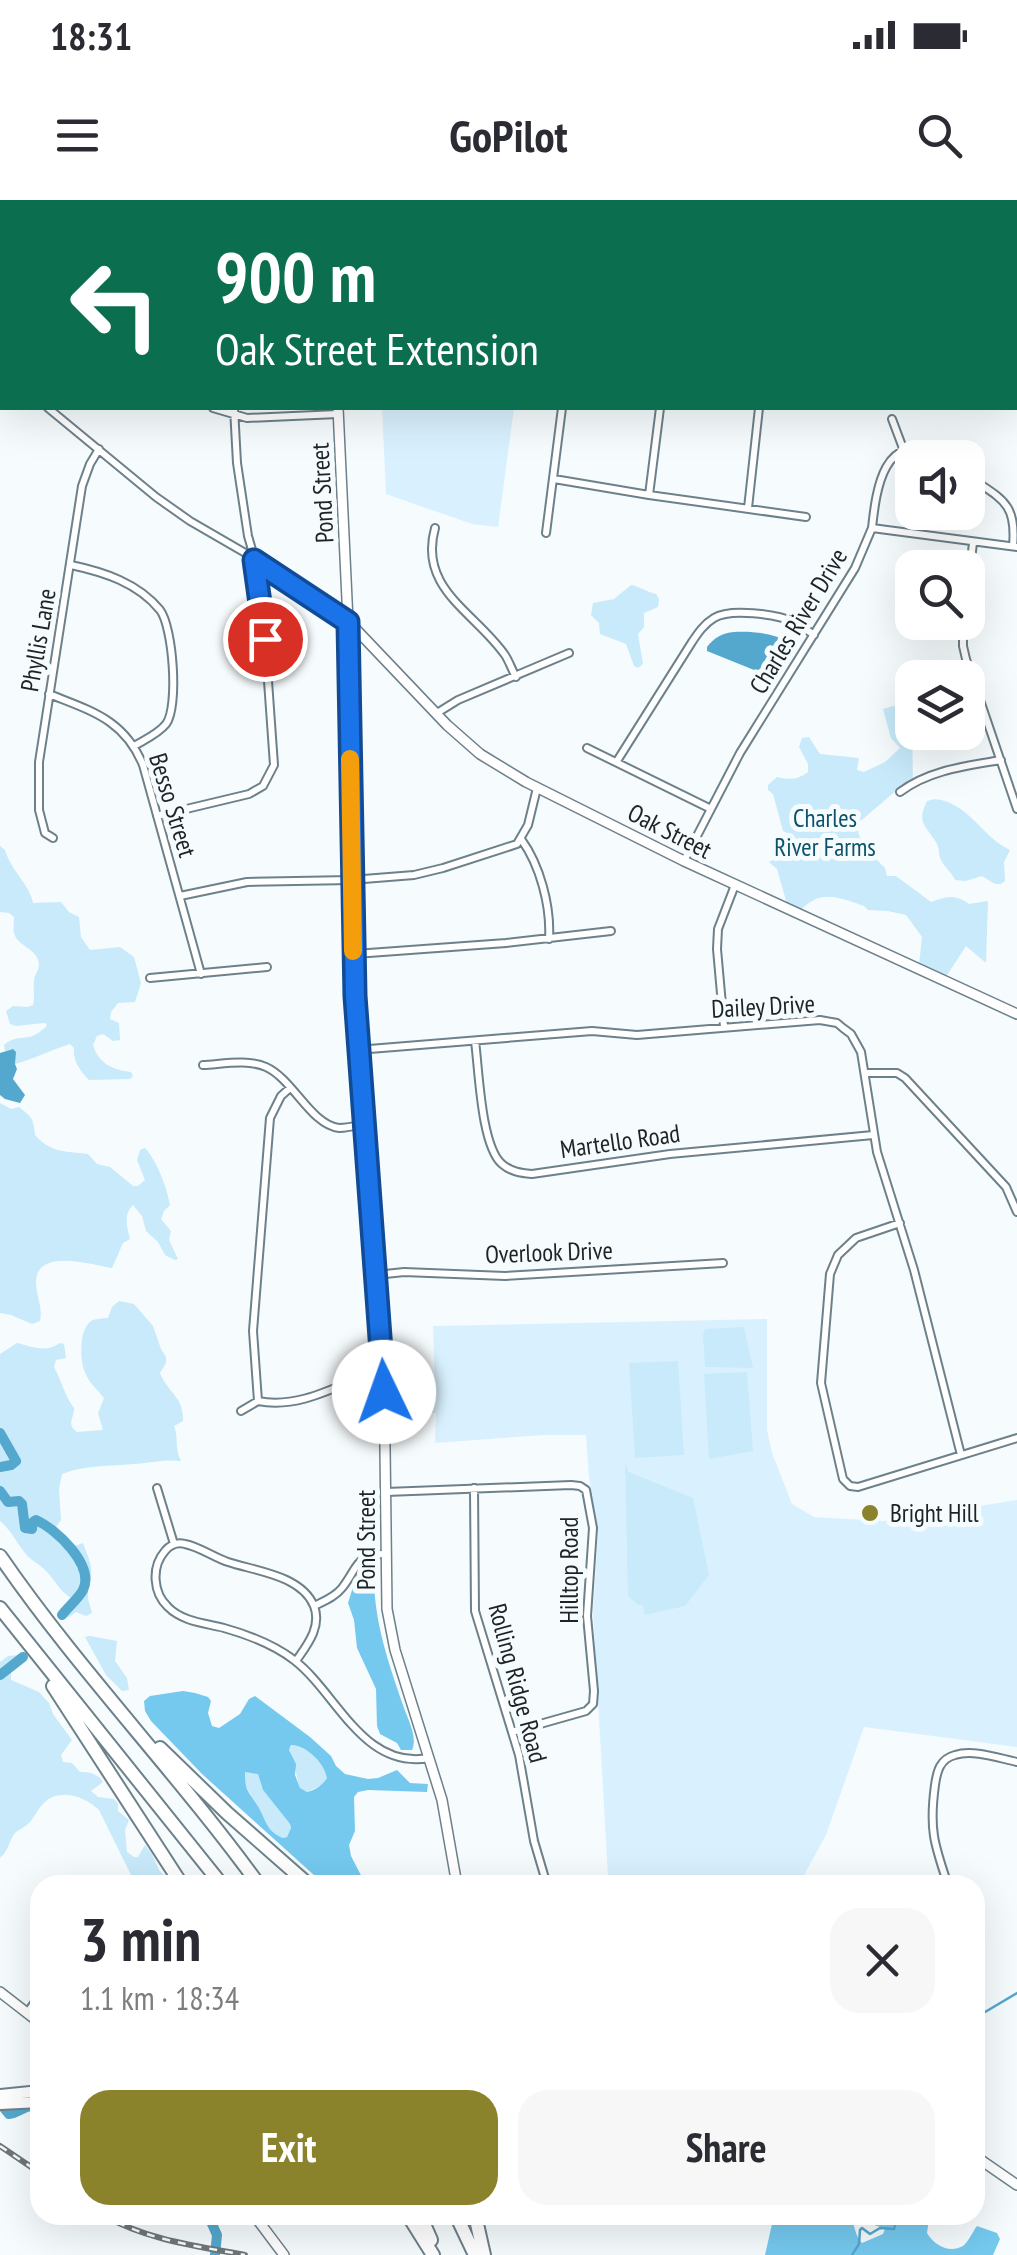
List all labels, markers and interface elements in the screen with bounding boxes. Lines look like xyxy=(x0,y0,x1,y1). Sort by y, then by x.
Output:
text: 18:31 xyxy=(50,11,132,60)
text: GoPilot xyxy=(449,106,568,164)
icon: menu xyxy=(50,108,105,163)
icon: search xyxy=(912,108,967,163)
text: 900 m xyxy=(215,231,376,321)
icon: left xyxy=(50,240,180,370)
text: Oak Street Extension xyxy=(215,319,539,377)
map controls xyxy=(895,440,985,750)
button: sound xyxy=(895,440,985,530)
street label: Pond Street xyxy=(303,442,341,544)
street label: Charles River Drive xyxy=(742,542,854,700)
button: search xyxy=(895,550,985,640)
street label: Phyllis Lane xyxy=(13,586,63,694)
pin xyxy=(223,597,308,682)
icon: arrive xyxy=(238,612,293,667)
button: layers xyxy=(895,660,985,750)
street label: Besso Street xyxy=(142,749,204,861)
street label: Oak Street xyxy=(623,796,717,866)
park label: Charles River Farms xyxy=(774,802,876,863)
street label: Dailey Drive xyxy=(710,987,816,1025)
street label: Martello Road xyxy=(558,1117,682,1165)
street label: Overlook Drive xyxy=(485,1234,613,1270)
position arrow xyxy=(332,1340,436,1444)
street label: Pond Street xyxy=(350,1490,382,1590)
place label: Bright Hill xyxy=(890,1497,979,1529)
marker: Bright Hill xyxy=(859,1502,881,1524)
street label: Hilltop Road xyxy=(553,1517,585,1623)
street label: Rolling Ridge Road xyxy=(481,1600,555,1766)
text: 3 min xyxy=(80,1900,201,1978)
button: close xyxy=(830,1908,935,2013)
text: 1.1 km · 18:34 xyxy=(80,1977,239,2019)
button: Exit xyxy=(80,2090,498,2205)
button: Share xyxy=(518,2090,935,2205)

